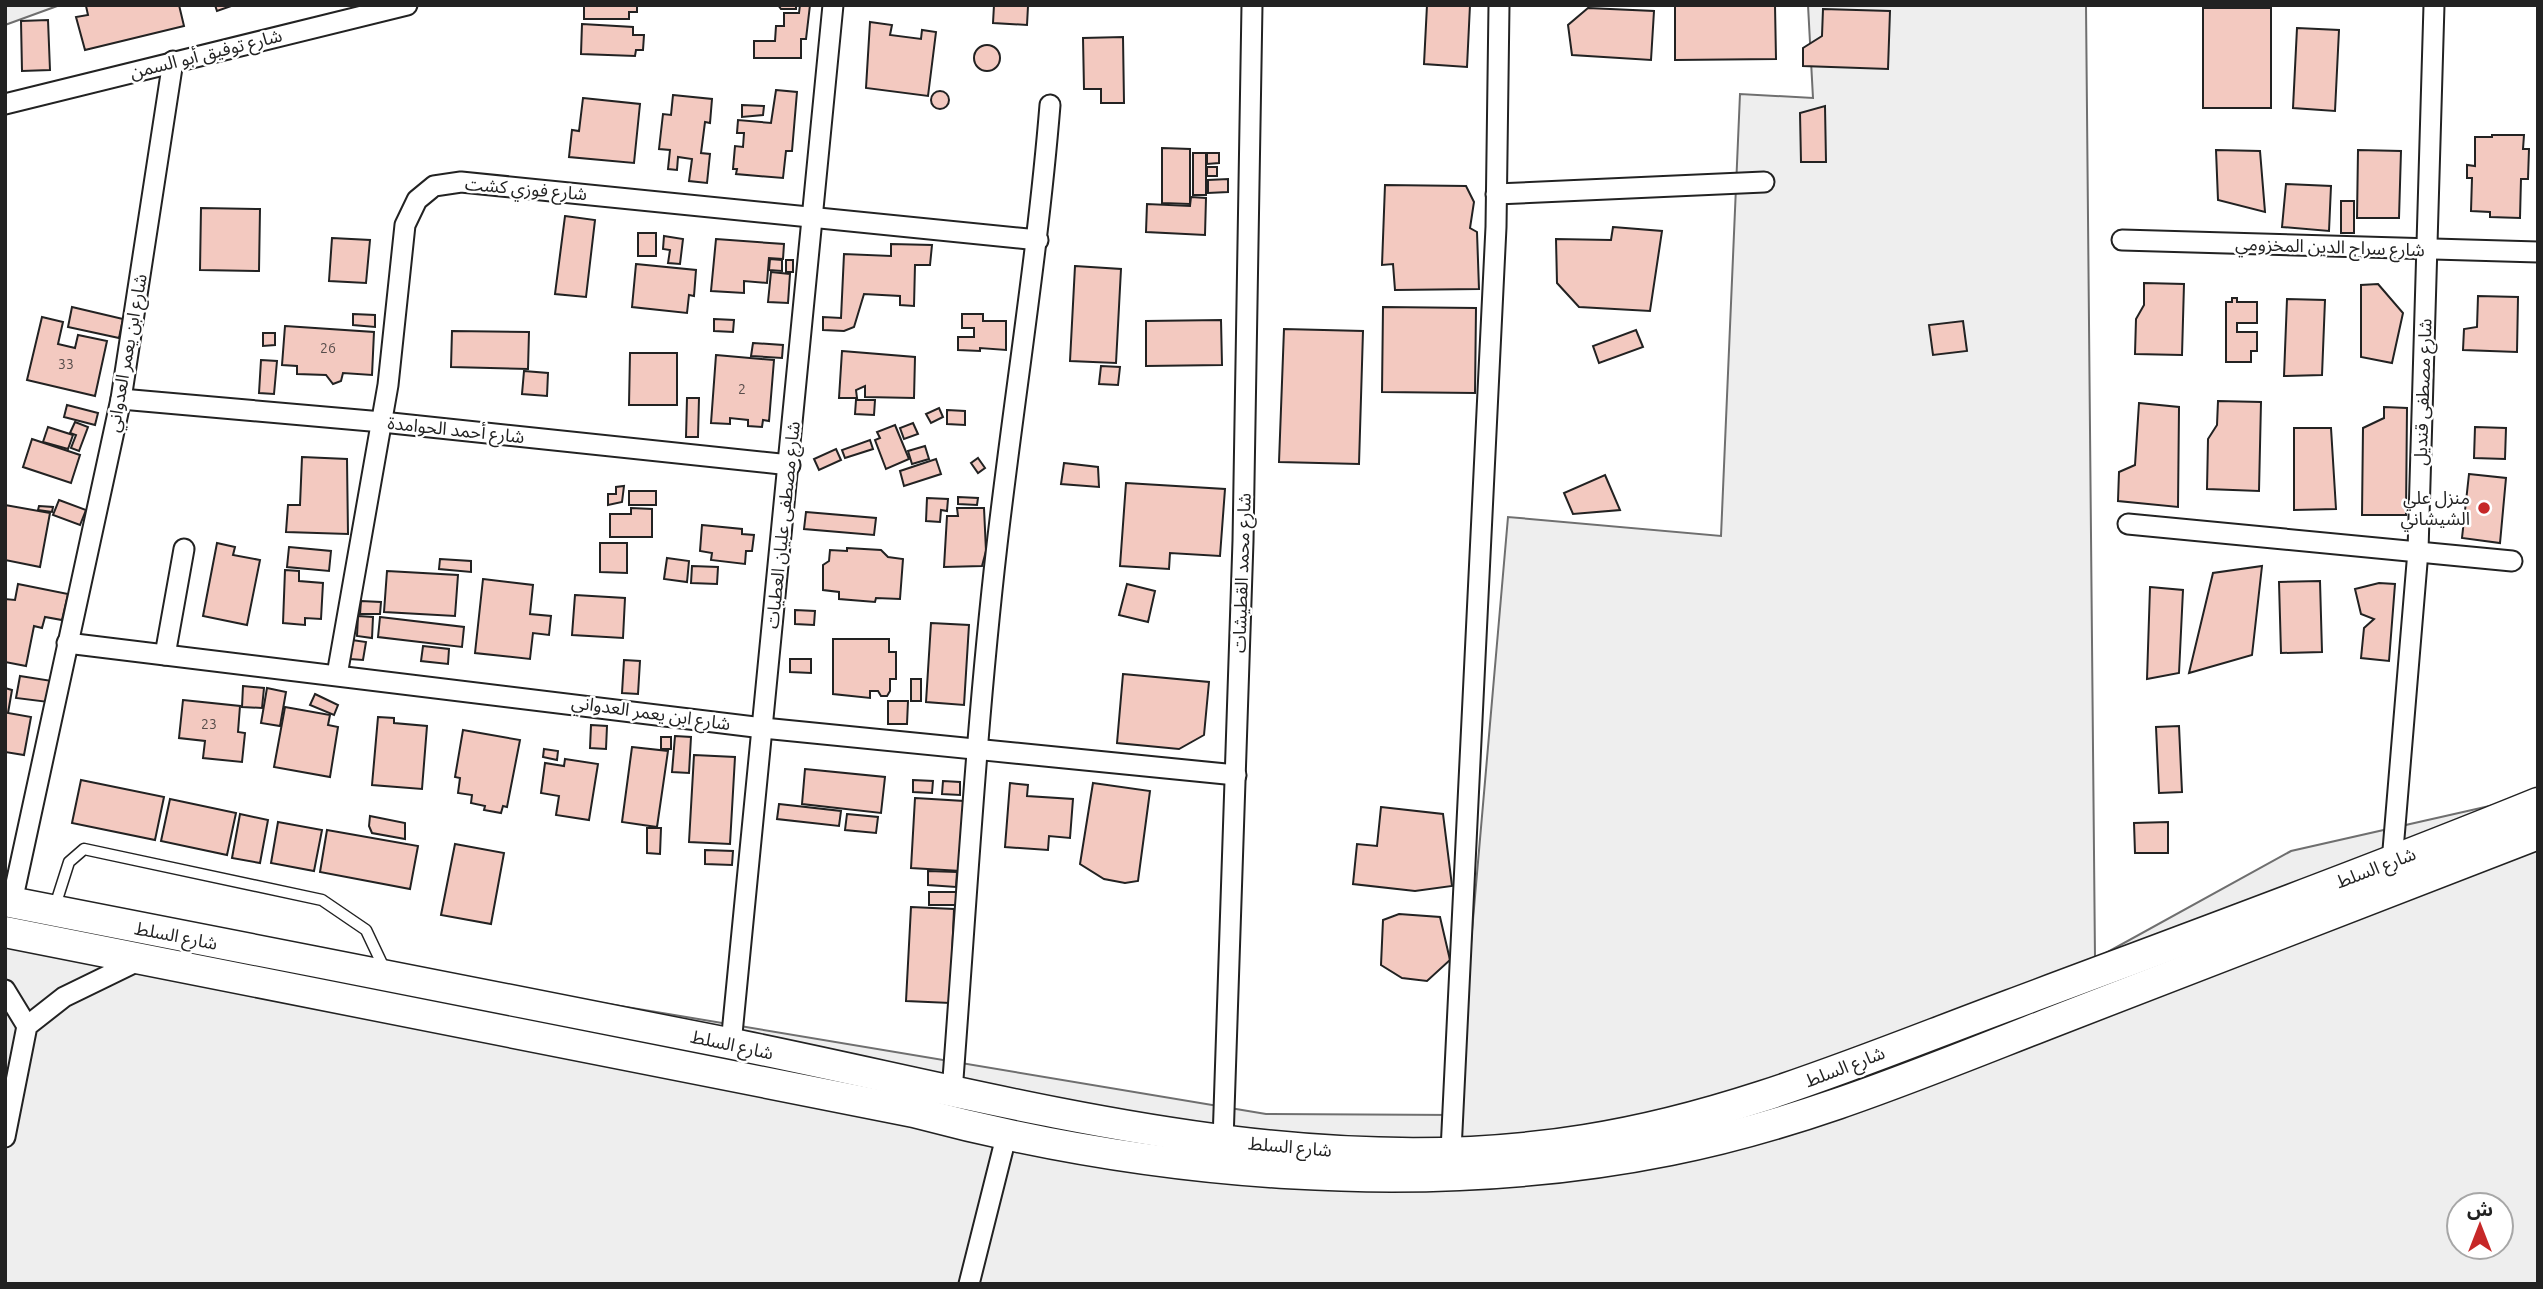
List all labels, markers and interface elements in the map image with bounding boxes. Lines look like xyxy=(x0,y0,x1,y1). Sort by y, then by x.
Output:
street label: شارع توفيق أبو السمن xyxy=(128,24,285,86)
street label: شارع فوزي كشت xyxy=(464,173,588,208)
street label: شارع سراج الدين المخزومي xyxy=(2235,233,2425,264)
street label: شارع ابن يعمر العدواني xyxy=(102,272,155,434)
street label: شارع مصطفى قنديل xyxy=(2409,318,2440,466)
house number: 26 xyxy=(320,340,336,356)
house number: 33 xyxy=(58,356,74,372)
house number: 2 xyxy=(738,381,746,397)
street label: شارع أحمد الحوامدة xyxy=(386,412,526,451)
street label: شارع مصطفى عليان العطيات xyxy=(761,420,808,630)
place label: منزل علي الشيشاني xyxy=(2400,487,2470,532)
street label: شارع محمد القطيشات xyxy=(1228,493,1259,653)
marker: منزل علي الشيشاني xyxy=(2476,500,2492,516)
street label: شارع ابن يعمر العدواني xyxy=(570,691,732,738)
house number: 23 xyxy=(201,716,217,732)
street label: شارع السلط xyxy=(2333,843,2420,896)
street label: شارع السلط xyxy=(132,917,219,958)
street label: شارع السلط xyxy=(688,1026,775,1067)
street label: شارع السلط xyxy=(1802,1042,1889,1095)
street label: شارع السلط xyxy=(1247,1132,1333,1165)
north arrow xyxy=(2445,1191,2515,1261)
text: ش xyxy=(2467,1198,2493,1220)

